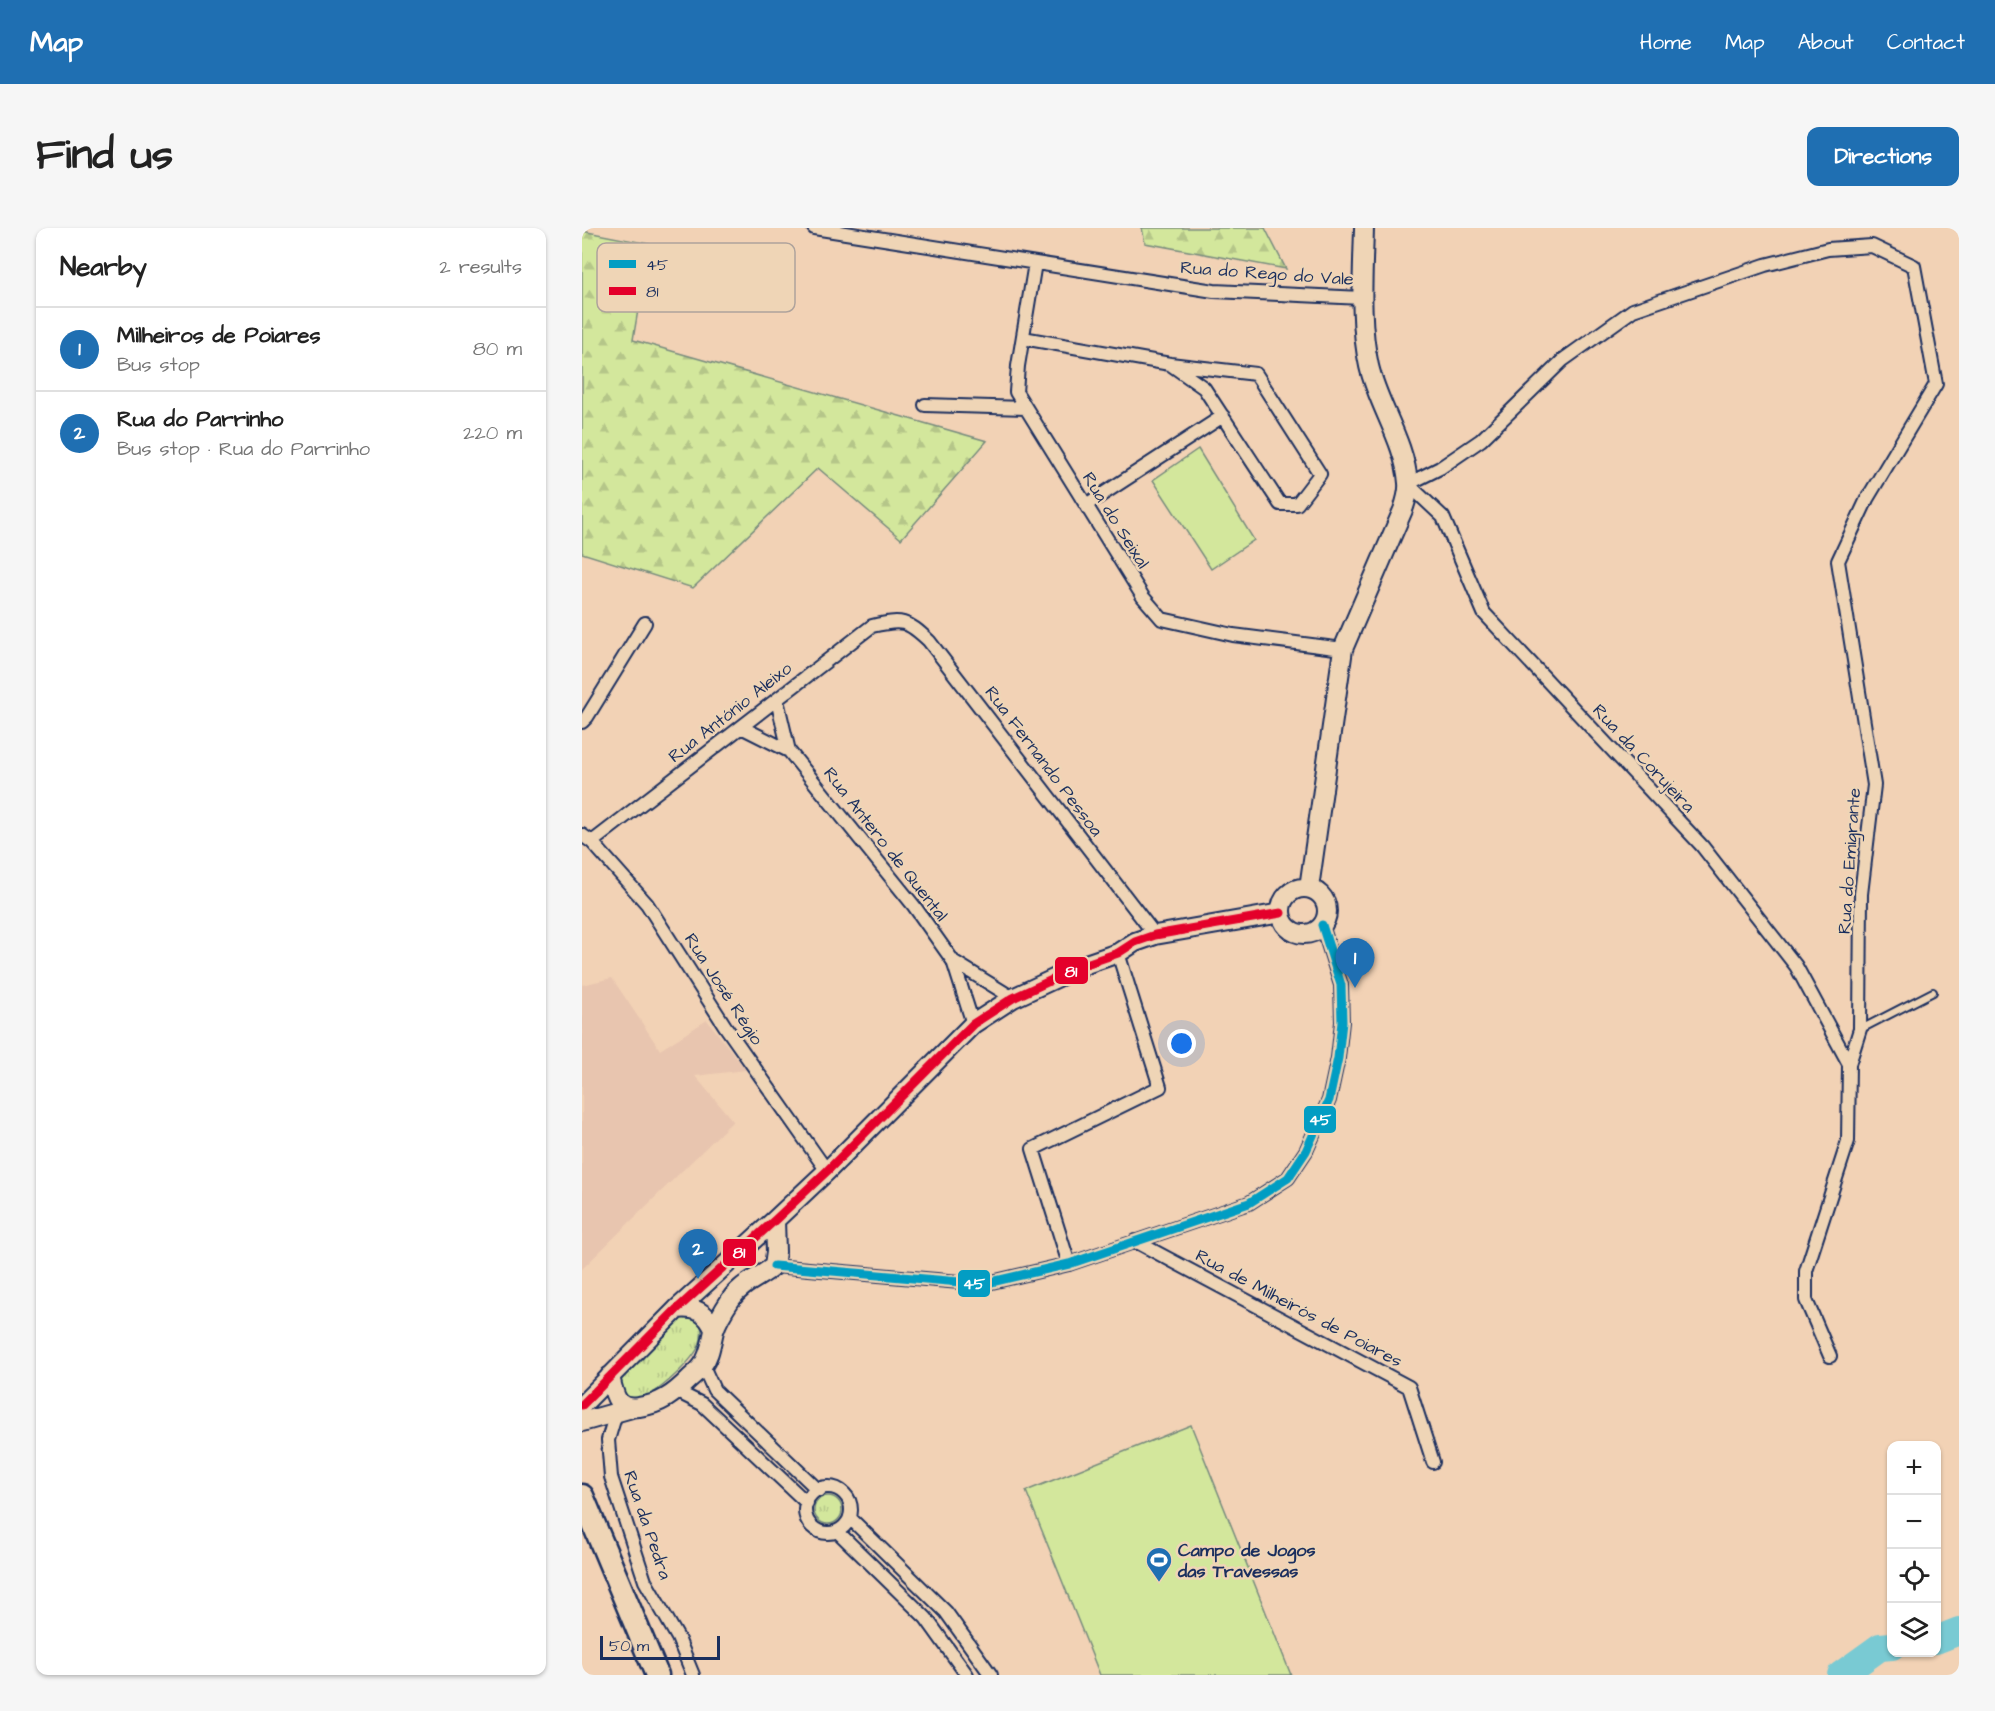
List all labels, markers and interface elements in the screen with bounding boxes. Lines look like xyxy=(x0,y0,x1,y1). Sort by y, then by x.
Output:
text: Map xyxy=(30,23,83,62)
text: Home xyxy=(1640,28,1692,57)
text: Map xyxy=(1725,28,1765,57)
text: About xyxy=(1798,28,1854,57)
text: Contact xyxy=(1887,28,1965,57)
text: Find us xyxy=(36,127,173,185)
button: Directions xyxy=(1807,127,1959,186)
legend xyxy=(597,243,795,312)
text: Nearby xyxy=(60,249,147,285)
text: 2 results xyxy=(439,253,522,281)
text: 45 xyxy=(646,254,669,276)
street label: Rua do Rego do Vale xyxy=(1179,255,1355,293)
text: 81 xyxy=(646,281,658,303)
text: Milheiros de Poiares xyxy=(117,320,320,351)
text: 1 xyxy=(78,335,81,363)
text: 80 m xyxy=(473,335,522,363)
text: Bus stop xyxy=(117,351,200,379)
text: Rua do Parrinho xyxy=(117,404,283,435)
text: 2 xyxy=(74,419,85,447)
text: 220 m xyxy=(463,419,522,447)
text: Bus stop · Rua do Parrinho xyxy=(117,435,370,463)
street label: Rua do Seixal xyxy=(1076,467,1155,573)
street label: Rua António Aleixo xyxy=(663,656,797,769)
street label: Rua Fernando Pessoa xyxy=(979,681,1109,842)
street label: Rua da Corujeira xyxy=(1587,698,1701,818)
street label: Rua Antero de Quental xyxy=(817,762,954,927)
street label: Rua do Emigrante xyxy=(1832,787,1868,935)
street label: Rua José Régio xyxy=(677,929,769,1051)
pin: 1 xyxy=(1336,938,1374,988)
line badge: 81 xyxy=(1054,956,1089,985)
text: 81 xyxy=(1065,961,1078,983)
your location xyxy=(1167,1029,1196,1058)
line badge: 45 xyxy=(1303,1105,1337,1134)
text: 45 xyxy=(1309,1109,1332,1131)
pin: 2 xyxy=(678,1230,718,1279)
line badge: 81 xyxy=(722,1238,757,1267)
text: 81 xyxy=(733,1242,746,1264)
street label: Rua de Milheirós de Poiares xyxy=(1191,1243,1407,1374)
line badge: 45 xyxy=(957,1269,991,1298)
text: 45 xyxy=(963,1273,986,1295)
map controls xyxy=(1887,1441,1941,1657)
button: + xyxy=(1887,1441,1941,1495)
street label: Rua da Pedra xyxy=(617,1467,678,1583)
button: − xyxy=(1887,1495,1941,1549)
place label: Campo de Jogos das Travessas xyxy=(1177,1538,1316,1584)
sports icon: Campo de Jogos das Travessas xyxy=(1144,1545,1174,1583)
button: locate xyxy=(1887,1549,1941,1603)
button: layers xyxy=(1887,1603,1941,1657)
scale bar xyxy=(600,1633,720,1660)
text: 50 m xyxy=(609,1635,649,1657)

